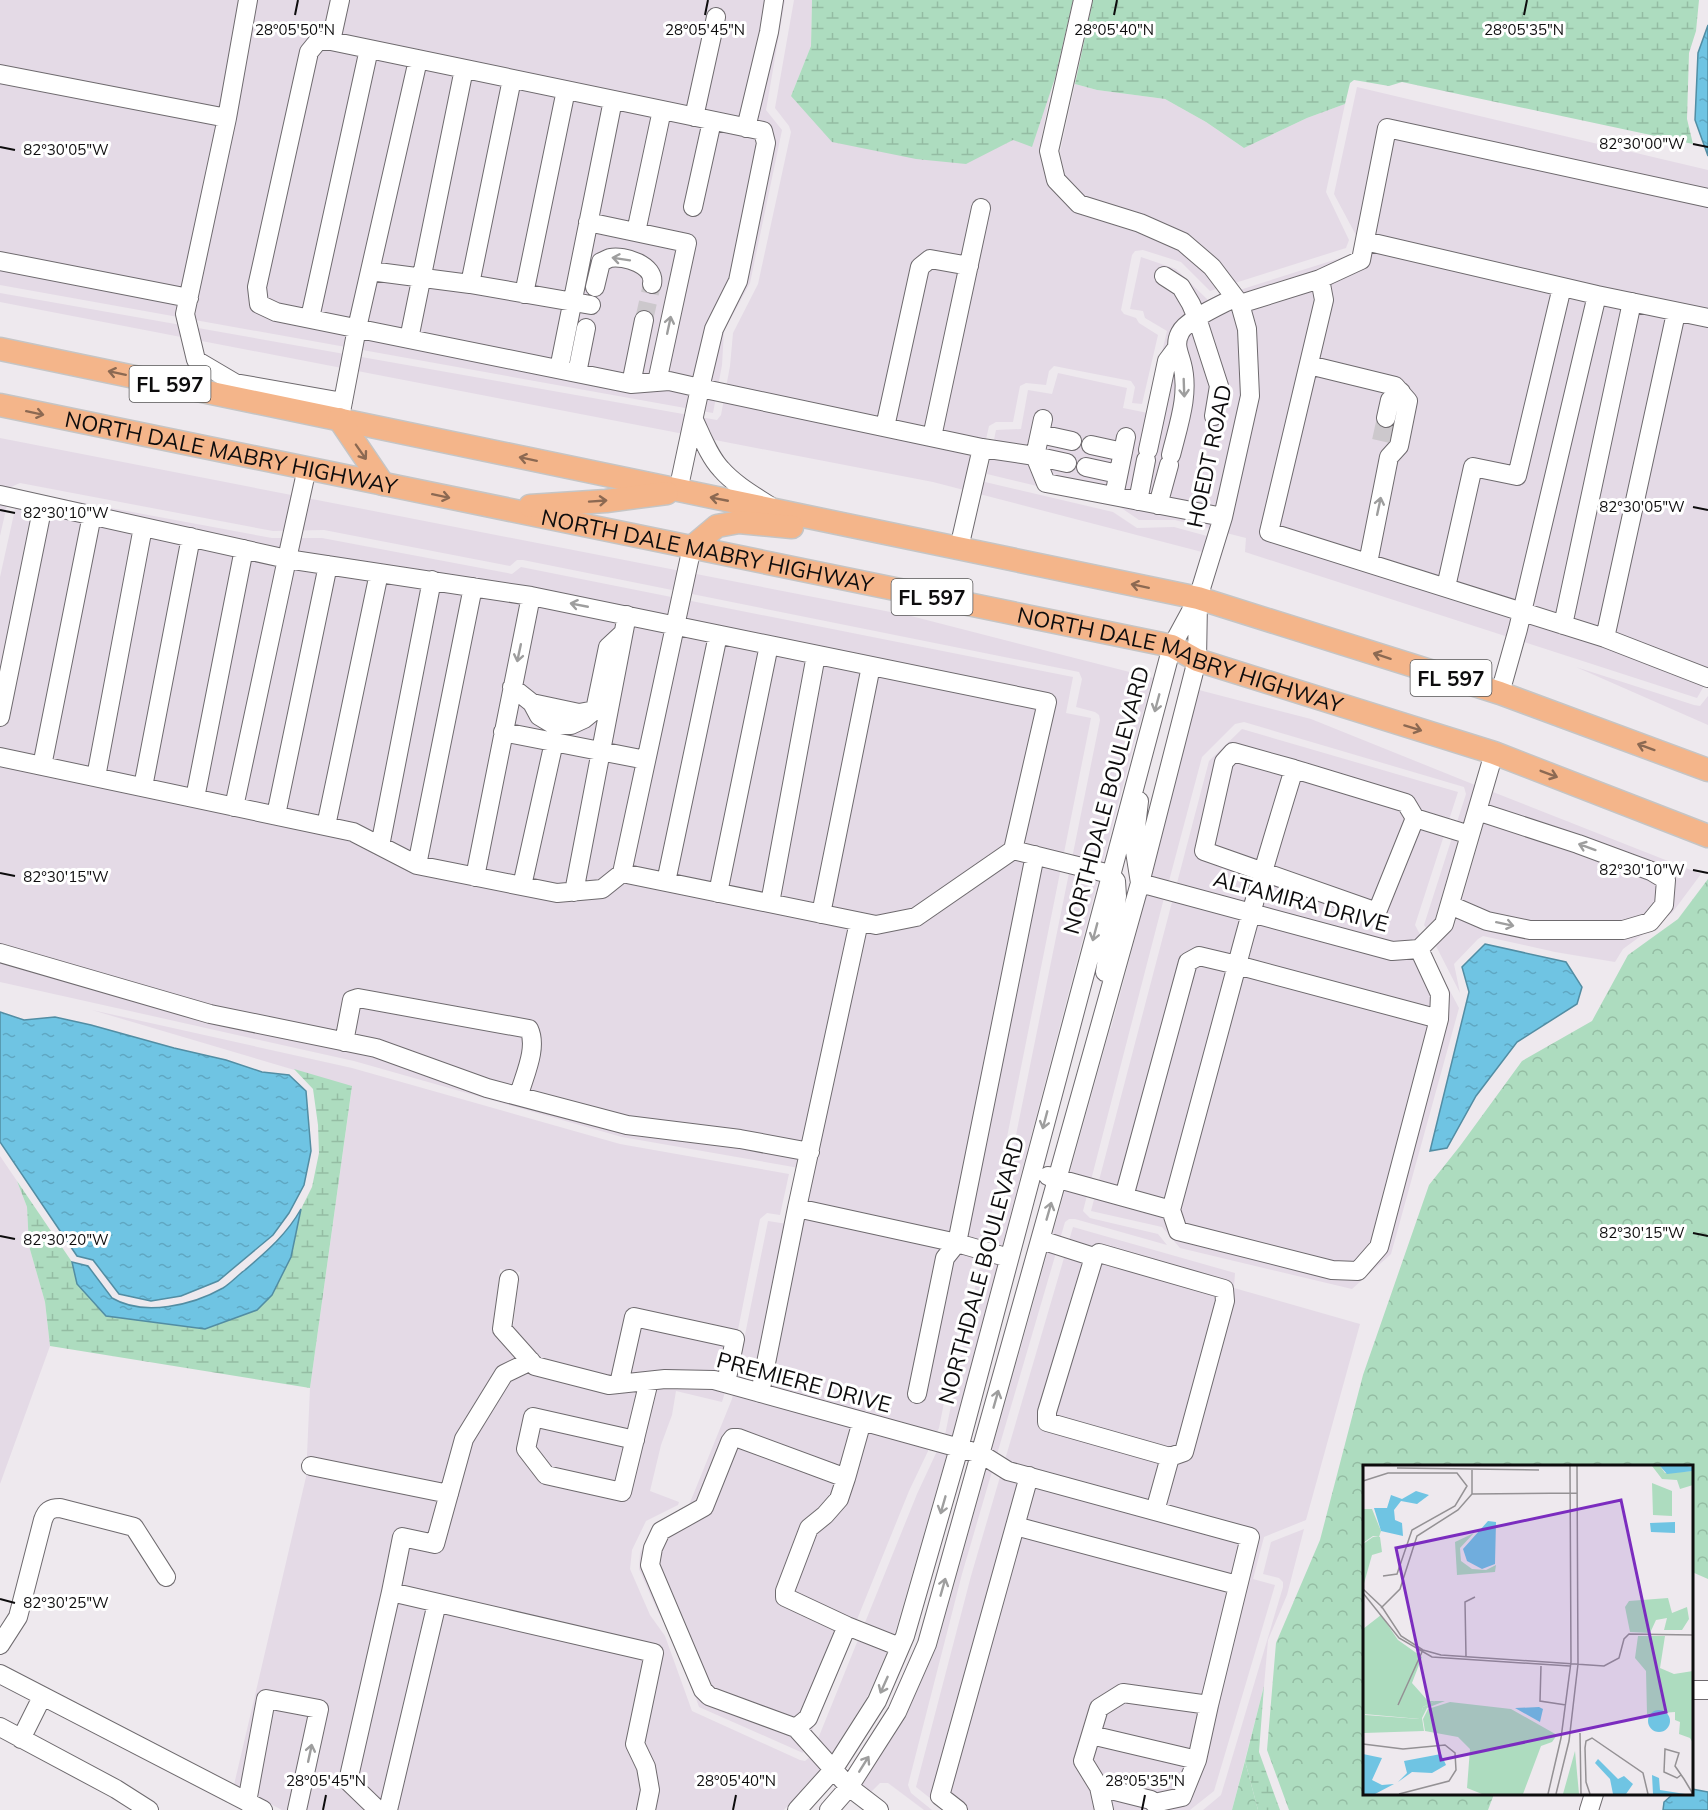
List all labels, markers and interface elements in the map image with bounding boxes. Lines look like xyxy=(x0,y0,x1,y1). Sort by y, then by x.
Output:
text: 28°05'50"N xyxy=(255,20,335,39)
text: 28°05'45"N xyxy=(665,20,745,39)
text: 28°05'40"N xyxy=(1074,20,1154,39)
text: 28°05'35"N xyxy=(1484,20,1564,39)
text: 82°30'00"W xyxy=(1599,134,1685,153)
text: 82°30'05"W xyxy=(23,140,109,159)
one-way arrow xyxy=(612,254,631,265)
one-way arrow xyxy=(664,316,675,336)
road number: FL 597 xyxy=(130,366,210,402)
one-way arrow xyxy=(108,367,127,379)
one-way arrow xyxy=(1178,377,1190,397)
street label: HOEDT ROAD xyxy=(1180,382,1238,530)
street label: NORTH DALE MABRY HIGHWAY xyxy=(63,405,400,500)
one-way arrow xyxy=(26,407,45,419)
one-way arrow xyxy=(355,443,367,459)
one-way arrow xyxy=(519,453,538,464)
one-way arrow xyxy=(430,491,450,502)
one-way arrow xyxy=(709,493,729,504)
one-way arrow xyxy=(588,496,608,507)
one-way arrow xyxy=(1374,496,1385,516)
text: 82°30'05"W xyxy=(1599,497,1685,516)
text: 82°30'10"W xyxy=(23,503,109,522)
street label: NORTH DALE MABRY HIGHWAY xyxy=(539,503,876,598)
road number: FL 597 xyxy=(892,579,972,615)
one-way arrow xyxy=(1131,579,1150,591)
one-way arrow xyxy=(570,599,589,611)
street label: NORTH DALE MABRY HIGHWAY xyxy=(1015,601,1347,719)
one-way arrow xyxy=(513,643,524,662)
one-way arrow xyxy=(1373,650,1392,661)
road number: FL 597 xyxy=(1410,660,1492,696)
street label: NORTHDALE BOULEVARD xyxy=(1057,663,1155,937)
one-way arrow xyxy=(1150,693,1162,712)
one-way arrow xyxy=(1403,723,1422,734)
one-way arrow xyxy=(1637,741,1656,752)
one-way arrow xyxy=(1539,770,1558,781)
one-way arrow xyxy=(1579,841,1597,852)
text: 82°30'10"W xyxy=(1599,860,1685,879)
street label: ALTAMIRA DRIVE xyxy=(1210,864,1392,938)
text: 82°30'15"W xyxy=(23,867,109,886)
one-way arrow xyxy=(1494,919,1514,930)
one-way arrow xyxy=(1089,922,1101,941)
one-way arrow xyxy=(1039,1110,1051,1129)
street label: NORTHDALE BOULEVARD xyxy=(932,1133,1030,1407)
one-way arrow xyxy=(1043,1202,1055,1221)
text: 82°30'15"W xyxy=(1599,1223,1685,1242)
text: 82°30'20"W xyxy=(23,1230,109,1249)
street label: PREMIERE DRIVE xyxy=(714,1345,894,1419)
one-way arrow xyxy=(991,1390,1002,1409)
inset map xyxy=(1363,1465,1693,1795)
one-way arrow xyxy=(937,1495,948,1514)
one-way arrow xyxy=(938,1578,949,1597)
text: 82°30'25"W xyxy=(23,1593,109,1612)
one-way arrow xyxy=(877,1676,889,1694)
one-way arrow xyxy=(305,1744,316,1763)
one-way arrow xyxy=(858,1756,870,1773)
text: 28°05'45"N xyxy=(286,1771,366,1790)
text: 28°05'40"N xyxy=(696,1771,776,1790)
text: 28°05'35"N xyxy=(1105,1771,1185,1790)

